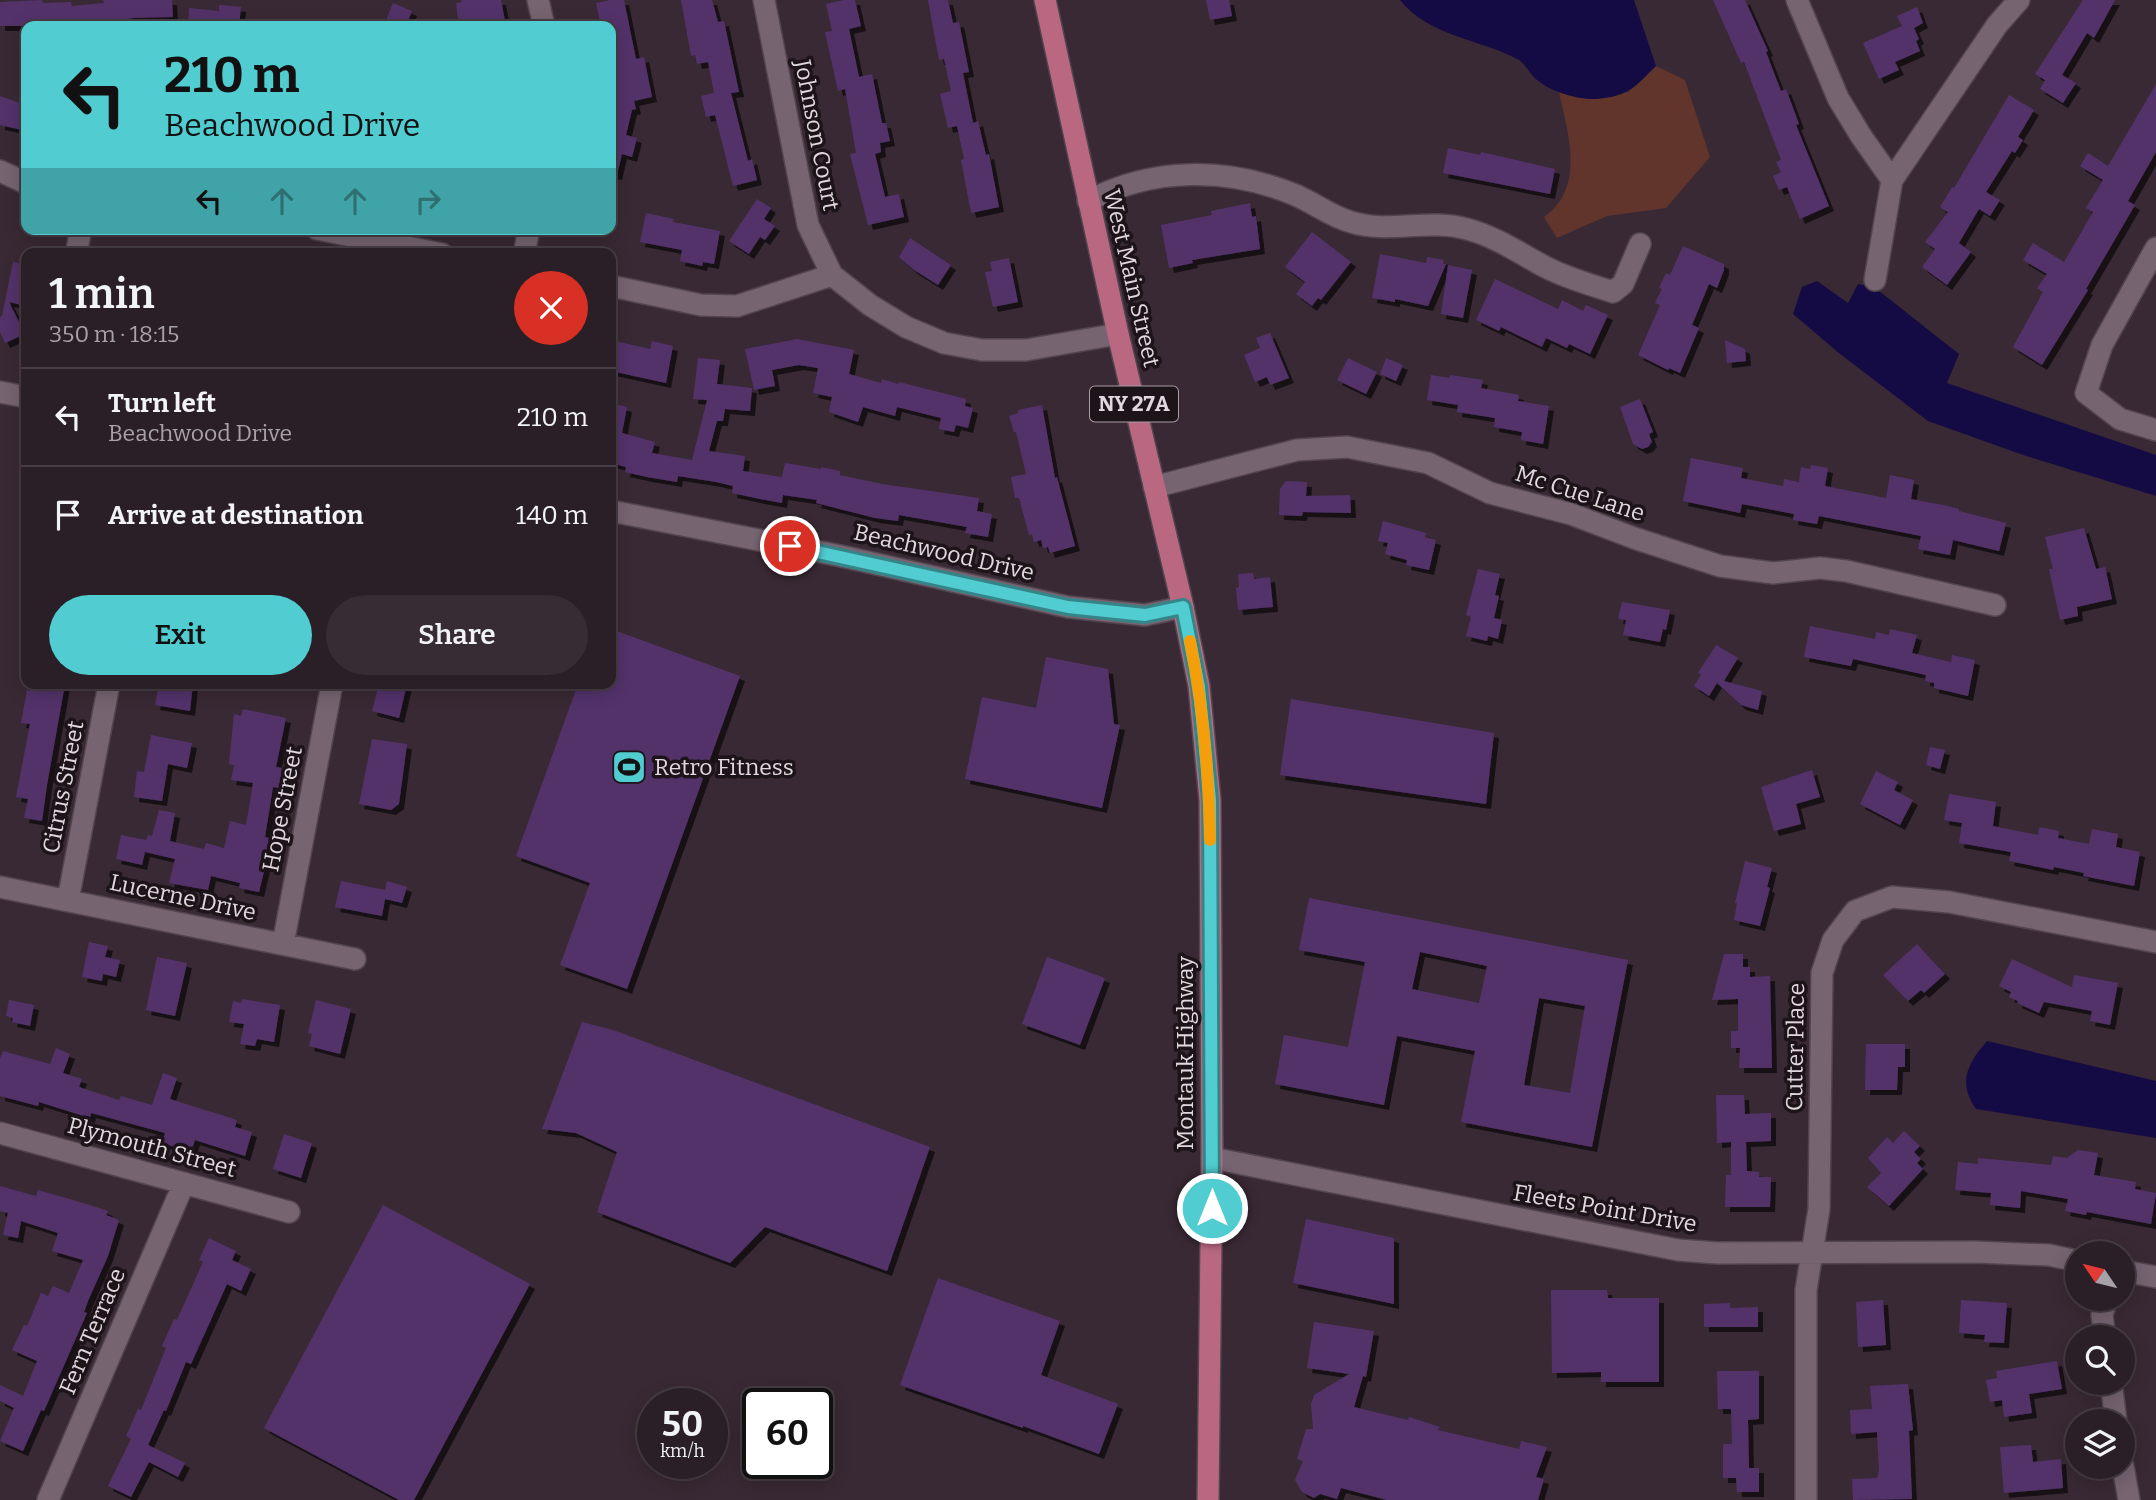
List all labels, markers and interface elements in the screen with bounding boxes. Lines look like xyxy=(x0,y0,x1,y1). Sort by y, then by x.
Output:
text: 210 m xyxy=(164,46,299,105)
icon: left xyxy=(49,49,140,140)
street label: Johnson Court xyxy=(788,56,845,213)
text: Beachwood Drive xyxy=(164,106,420,144)
icon: left xyxy=(190,182,228,220)
icon: ahead xyxy=(263,182,301,220)
icon: ahead xyxy=(336,182,374,220)
icon: right xyxy=(409,182,447,220)
street label: West Main Street xyxy=(1098,186,1166,370)
text: 1 min xyxy=(49,269,155,319)
button: close xyxy=(514,271,588,345)
text: 350 m · 18:15 xyxy=(49,320,179,348)
road number: NY 27A xyxy=(1090,386,1178,422)
text: Turn left xyxy=(108,388,216,419)
icon: left xyxy=(49,398,87,436)
text: 210 m xyxy=(517,402,588,433)
text: Beachwood Drive xyxy=(108,419,292,447)
street label: Mc Cue Lane xyxy=(1512,459,1648,527)
icon: arrive xyxy=(49,496,87,534)
text: Arrive at destination xyxy=(108,500,363,531)
text: 140 m xyxy=(516,500,588,531)
pin xyxy=(760,516,820,576)
street label: Beachwood Drive xyxy=(851,518,1037,586)
icon: arrive xyxy=(771,527,809,565)
button: Exit xyxy=(49,595,312,675)
button: Share xyxy=(326,595,588,675)
street label: Citrus Street xyxy=(36,718,90,856)
street label: Hope Street xyxy=(256,744,308,874)
sports icon: Retro Fitness xyxy=(610,748,648,786)
place label: Retro Fitness xyxy=(654,753,794,781)
street label: Lucerne Drive xyxy=(107,868,259,926)
street label: Montauk Highway xyxy=(1171,955,1199,1150)
street label: Cutter Place xyxy=(1780,983,1810,1111)
street label: Plymouth Street xyxy=(65,1111,239,1183)
position arrow xyxy=(1175,1171,1249,1245)
street label: Fleets Point Drive xyxy=(1511,1178,1699,1238)
north arrow xyxy=(2065,1241,2135,1311)
map controls xyxy=(2065,1241,2135,1479)
street label: Fern Terrace xyxy=(53,1264,131,1398)
button: search xyxy=(2065,1325,2135,1395)
speed limit sign: 60 xyxy=(742,1388,833,1479)
text: 50 xyxy=(662,1403,703,1445)
button: layers xyxy=(2065,1409,2135,1479)
text: km/h xyxy=(660,1440,705,1462)

